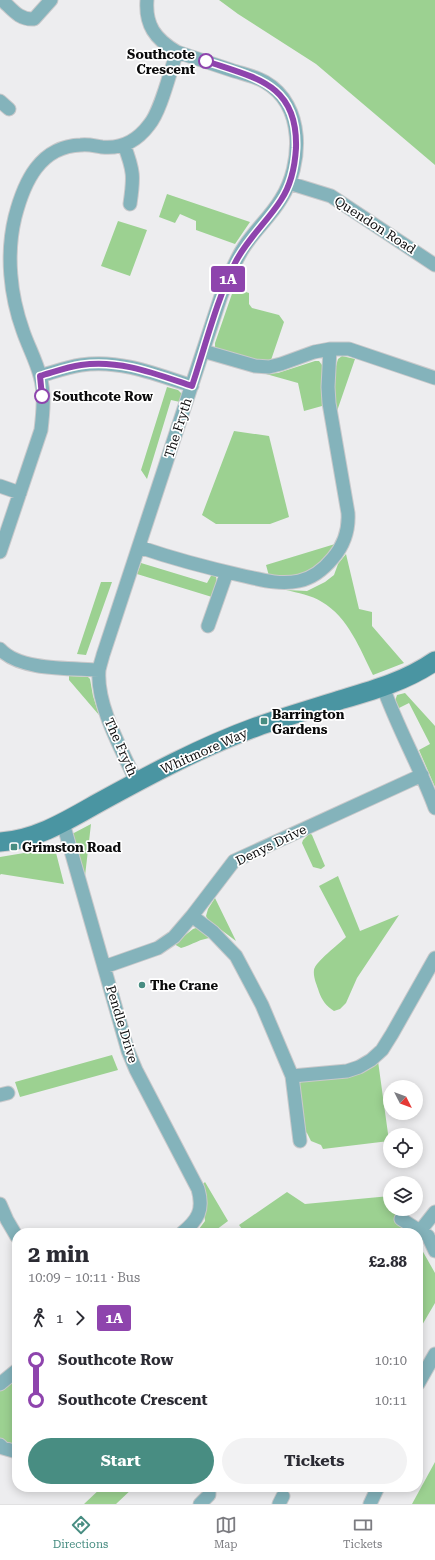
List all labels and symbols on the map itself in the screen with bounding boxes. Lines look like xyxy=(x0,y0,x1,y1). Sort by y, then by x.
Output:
place label: Southcote Crescent xyxy=(127,47,196,77)
marker: Southcote Crescent xyxy=(198,53,214,69)
street label: Quendon Road xyxy=(332,193,419,257)
line badge: 1A xyxy=(210,266,246,292)
marker: Southcote Row xyxy=(34,388,50,404)
place label: Southcote Row xyxy=(53,389,154,404)
street label: The Fryth xyxy=(161,396,195,460)
place label: Barrington Gardens xyxy=(272,707,345,737)
street label: The Fryth xyxy=(102,716,141,779)
marker: Barrington Gardens xyxy=(259,716,269,726)
street label: Whitmore Way xyxy=(158,725,250,777)
street label: Denys Drive xyxy=(233,821,309,869)
place label: Grimston Road xyxy=(22,840,121,855)
marker: Grimston Road xyxy=(9,842,19,852)
place label: The Crane xyxy=(150,978,218,993)
marker: The Crane xyxy=(137,980,147,990)
street label: Pendle Drive xyxy=(103,983,141,1065)
north arrow xyxy=(383,1080,423,1120)

